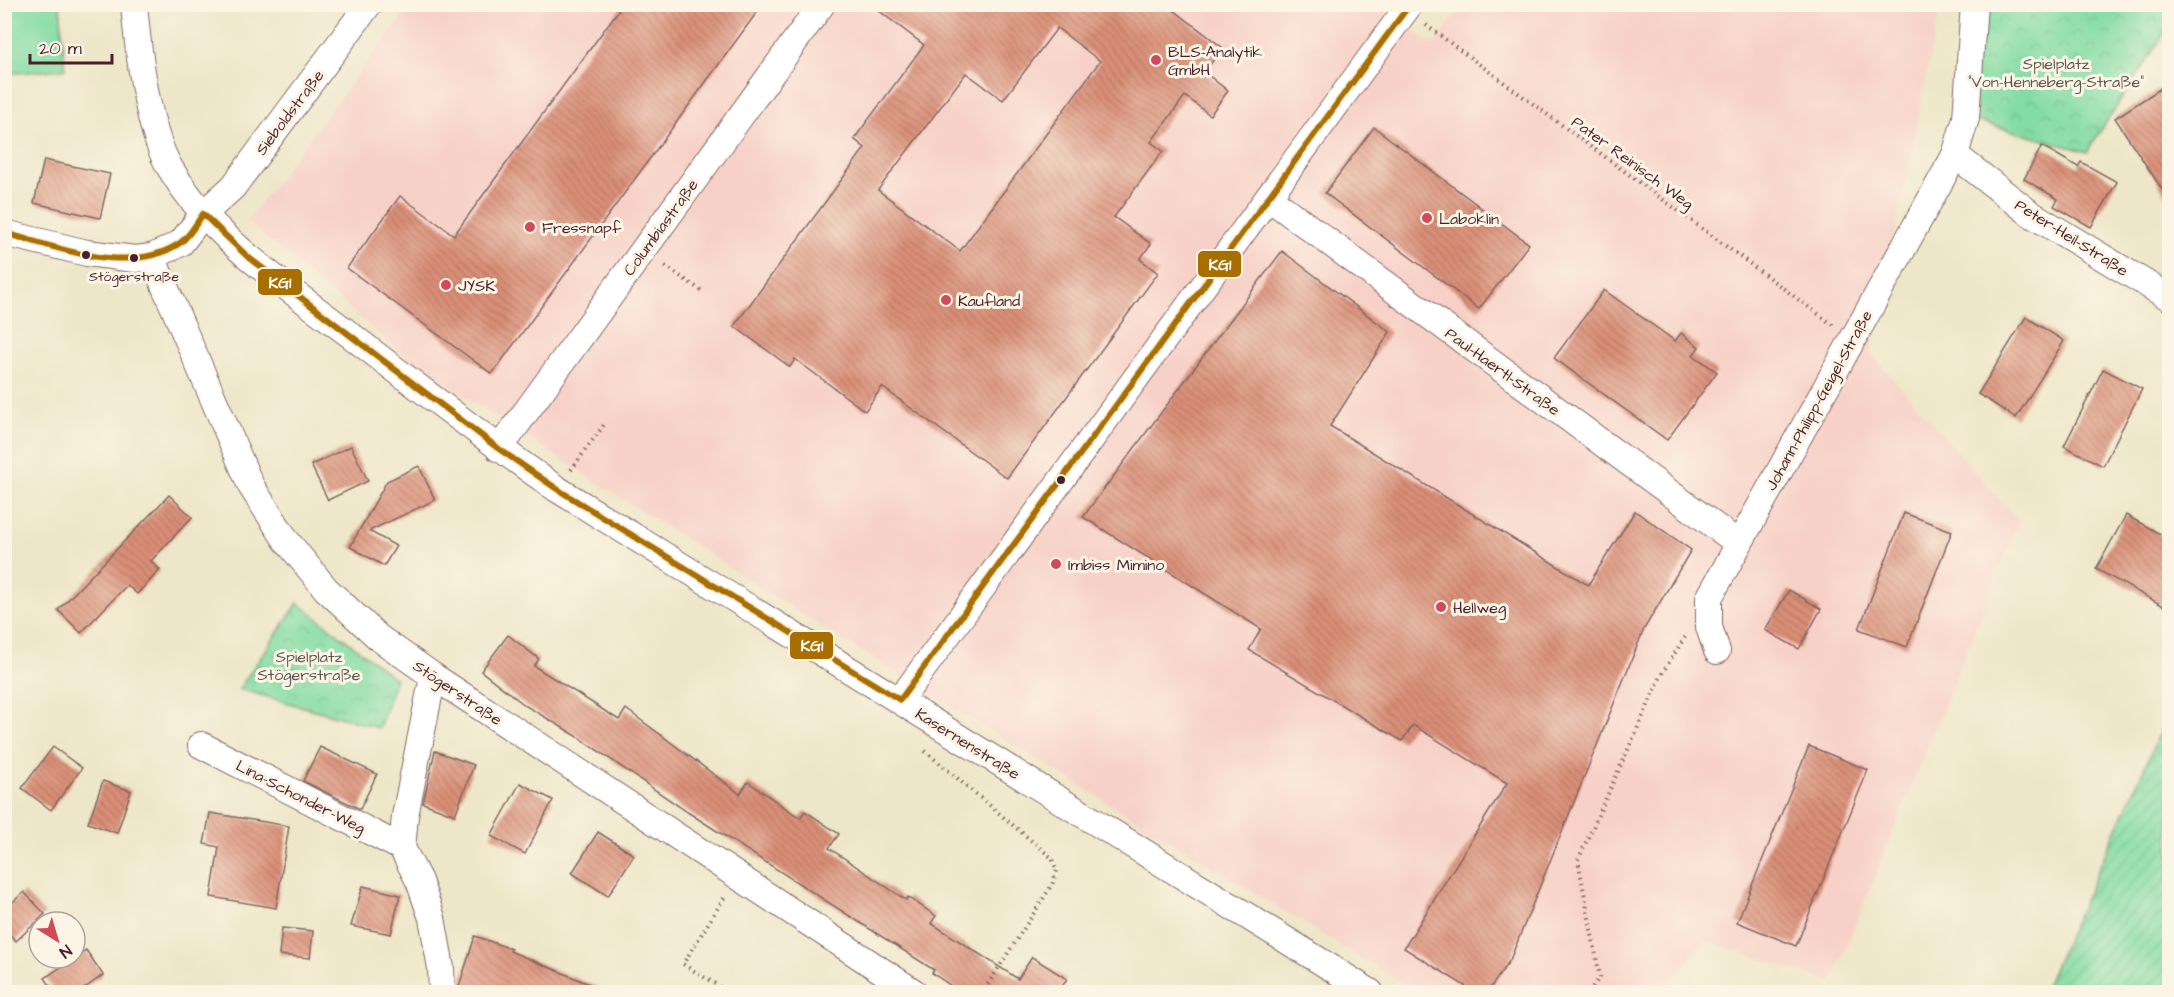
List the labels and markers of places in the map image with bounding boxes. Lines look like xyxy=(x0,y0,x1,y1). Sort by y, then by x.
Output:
place label: BLS-Analytik GmbH xyxy=(1168,41,1262,81)
marker: BLS-Analytik GmbH xyxy=(1149,53,1163,67)
place label: Laboklin xyxy=(1439,208,1499,230)
marker: Laboklin xyxy=(1420,211,1434,225)
place label: Fressnapf xyxy=(542,217,622,239)
marker: Fressnapf xyxy=(523,220,537,234)
unlabelled marker xyxy=(80,249,92,261)
marker: Stögerstraße xyxy=(128,252,140,264)
place label: Stögerstraße xyxy=(89,267,179,287)
place label: JYSK xyxy=(458,275,495,297)
marker: JYSK xyxy=(439,278,453,292)
place label: Kaufland xyxy=(958,290,1020,312)
marker: Kaufland xyxy=(939,293,953,307)
unlabelled marker xyxy=(1055,474,1067,486)
place label: Imbiss Mimino xyxy=(1068,554,1164,576)
marker: Imbiss Mimino xyxy=(1049,557,1063,571)
place label: Hellweg xyxy=(1453,597,1506,620)
marker: Hellweg xyxy=(1434,600,1448,614)

